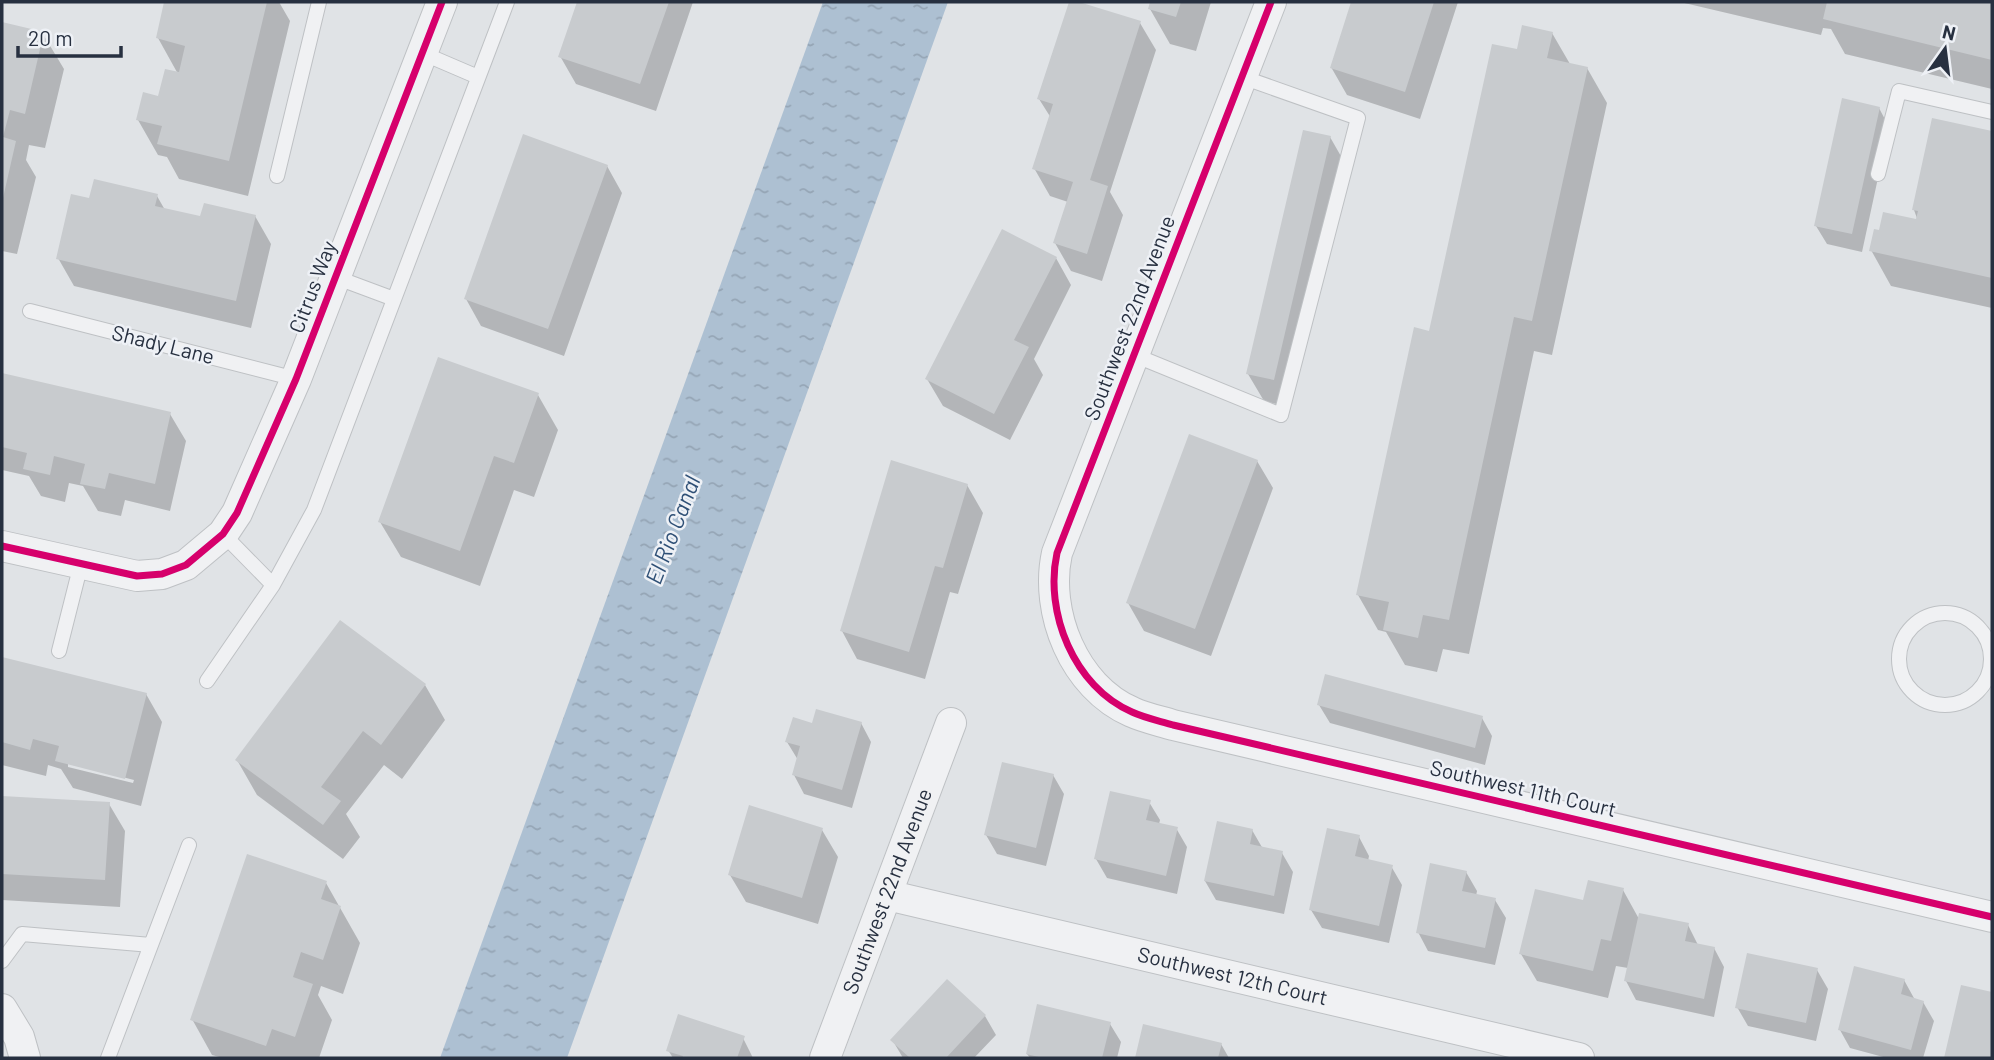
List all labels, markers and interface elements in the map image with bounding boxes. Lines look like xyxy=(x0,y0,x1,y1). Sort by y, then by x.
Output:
scale bar xyxy=(18,14,121,58)
north arrow xyxy=(1910,14,1980,84)
text: N xyxy=(1940,19,1958,45)
text: 20 m xyxy=(28,25,73,50)
street label: Southwest 22nd Avenue xyxy=(1078,211,1179,423)
street label: Citrus Way xyxy=(283,237,341,336)
street label: Shady Lane xyxy=(110,319,217,368)
water label: El Rio Canal xyxy=(639,471,706,588)
street label: Southwest 11th Court xyxy=(1428,754,1619,821)
street label: Southwest 22nd Avenue xyxy=(836,785,936,997)
street label: Southwest 12th Court xyxy=(1135,940,1330,1009)

